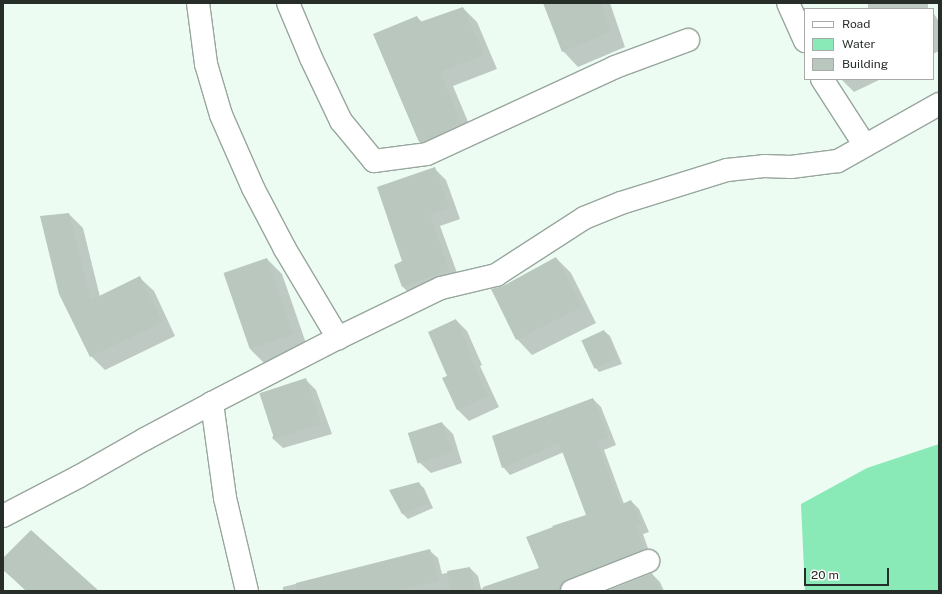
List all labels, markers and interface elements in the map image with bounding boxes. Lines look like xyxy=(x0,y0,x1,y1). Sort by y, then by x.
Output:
legend xyxy=(804,8,934,80)
text: Road xyxy=(842,17,870,31)
text: Water xyxy=(842,37,875,51)
text: Building xyxy=(842,57,888,71)
scale bar xyxy=(806,560,891,586)
text: 20 m xyxy=(811,568,839,582)

